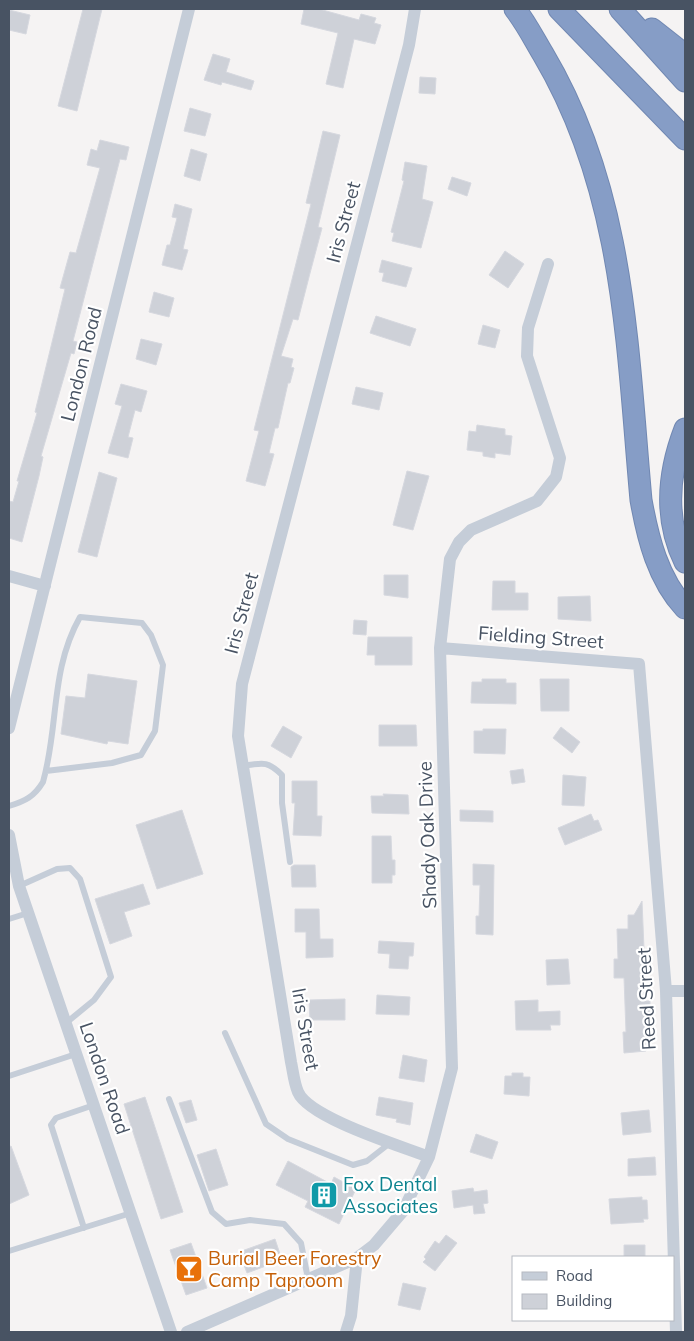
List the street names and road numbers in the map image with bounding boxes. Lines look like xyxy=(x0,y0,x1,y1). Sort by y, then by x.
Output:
street label: Iris Street xyxy=(321,178,365,265)
street label: London Road xyxy=(55,304,107,424)
street label: Iris Street xyxy=(219,569,263,656)
street label: Fielding Street xyxy=(477,621,605,653)
street label: Shady Oak Drive xyxy=(412,761,442,909)
street label: Reed Street xyxy=(631,947,661,1051)
street label: Iris Street xyxy=(287,986,325,1072)
street label: London Road xyxy=(75,1019,135,1137)

